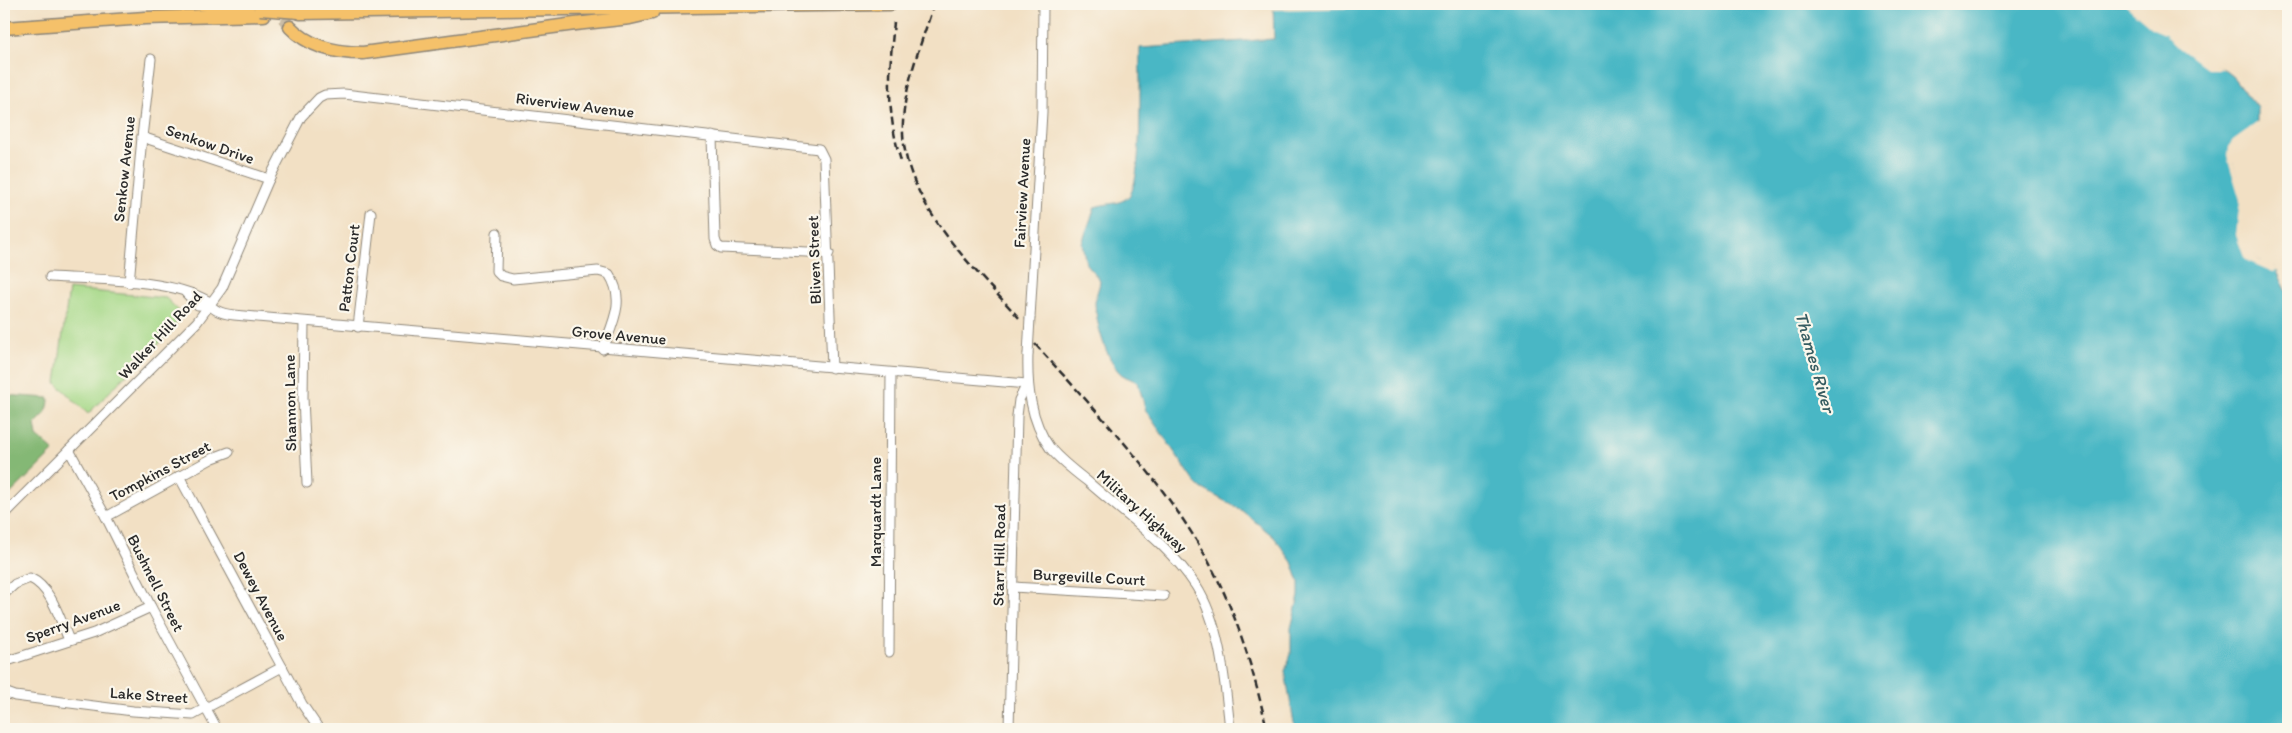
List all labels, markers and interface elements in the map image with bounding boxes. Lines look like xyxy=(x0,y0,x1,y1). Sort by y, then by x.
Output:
street label: Riverview Avenue xyxy=(515,88,635,122)
street label: Senkow Avenue xyxy=(109,115,139,223)
street label: Senkow Drive xyxy=(163,120,257,168)
street label: Fairview Avenue xyxy=(1010,138,1034,248)
street label: Bliven Street xyxy=(803,215,825,305)
street label: Patton Court xyxy=(334,223,364,313)
street label: Walker Hill Road xyxy=(114,287,206,383)
water label: Thames River xyxy=(1790,309,1840,417)
street label: Grove Avenue xyxy=(571,321,667,349)
street label: Shannon Lane xyxy=(280,354,300,452)
street label: Tompkins Street xyxy=(106,436,214,506)
street label: Marquardt Lane xyxy=(866,457,885,567)
street label: Military Highway xyxy=(1093,465,1191,557)
street label: Starr Hill Road xyxy=(989,503,1009,606)
street label: Bushnell Street xyxy=(123,531,189,635)
street label: Dewey Avenue xyxy=(229,548,293,644)
street label: Burgeville Court xyxy=(1032,565,1146,589)
street label: Sperry Avenue xyxy=(23,595,123,647)
street label: Lake Street xyxy=(109,683,189,707)

